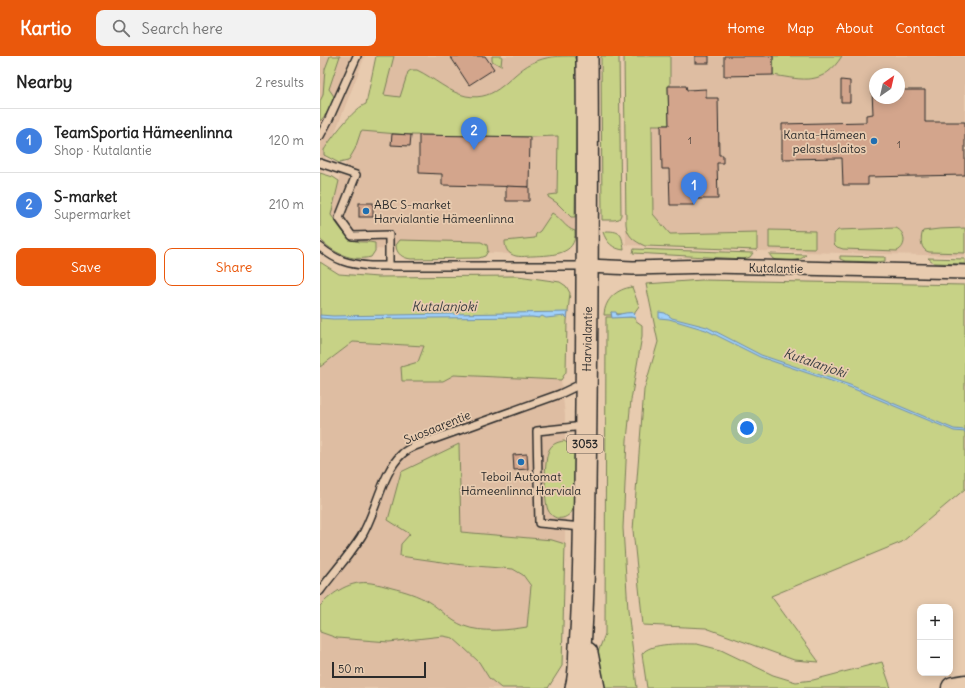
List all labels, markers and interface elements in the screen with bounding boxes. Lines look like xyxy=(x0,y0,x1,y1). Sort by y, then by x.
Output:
search box xyxy=(96,10,376,46)
text: Kartio xyxy=(20,16,72,40)
icon: search xyxy=(110,17,132,39)
text: Search here xyxy=(142,19,223,38)
text: Home xyxy=(727,19,765,37)
text: Map xyxy=(787,19,814,37)
text: About xyxy=(836,19,874,37)
text: Contact xyxy=(896,19,945,37)
north arrow xyxy=(869,68,905,104)
text: Nearby xyxy=(16,71,72,93)
text: 2 results xyxy=(255,74,304,91)
pin: 2 xyxy=(461,117,487,150)
text: TeamSportia Hämeenlinna xyxy=(54,123,233,142)
place label: Kanta-Hämeen pelastuslaitos xyxy=(783,127,866,156)
text: 1 xyxy=(26,132,32,149)
text: 120 m xyxy=(269,132,304,149)
house number: 1 xyxy=(688,134,692,147)
marker: Kanta-Hämeen pelastuslaitos xyxy=(869,136,879,146)
house number: 1 xyxy=(897,138,901,151)
text: Shop · Kutalantie xyxy=(54,142,152,159)
pin: 1 xyxy=(681,172,707,205)
text: S-market xyxy=(54,187,117,206)
text: 2 xyxy=(25,196,33,213)
text: 210 m xyxy=(269,196,304,213)
place label: ABC S-market Harvialantie Hämeenlinna xyxy=(374,197,514,226)
text: Supermarket xyxy=(54,206,131,223)
marker: ABC S-market Harvialantie Hämeenlinna xyxy=(361,206,371,216)
button: Save xyxy=(16,248,156,286)
button: Share xyxy=(164,248,304,286)
street label: Kutalantie xyxy=(748,260,804,276)
water label: Kutalanjoki xyxy=(412,298,479,315)
street label: Harvialantie xyxy=(579,306,595,372)
water label: Kutalanjoki xyxy=(782,344,850,382)
street label: Suosaarentie xyxy=(401,407,473,447)
your location xyxy=(737,418,757,438)
road number: 3053 xyxy=(567,435,603,453)
marker: Teboil Automat Hämeenlinna Harviala xyxy=(516,457,526,467)
place label: Teboil Automat Hämeenlinna Harviala xyxy=(461,469,581,498)
map controls xyxy=(917,604,953,676)
button: + xyxy=(917,604,953,640)
button: − xyxy=(917,640,953,676)
scale bar xyxy=(332,660,426,679)
text: 50 m xyxy=(338,662,364,676)

